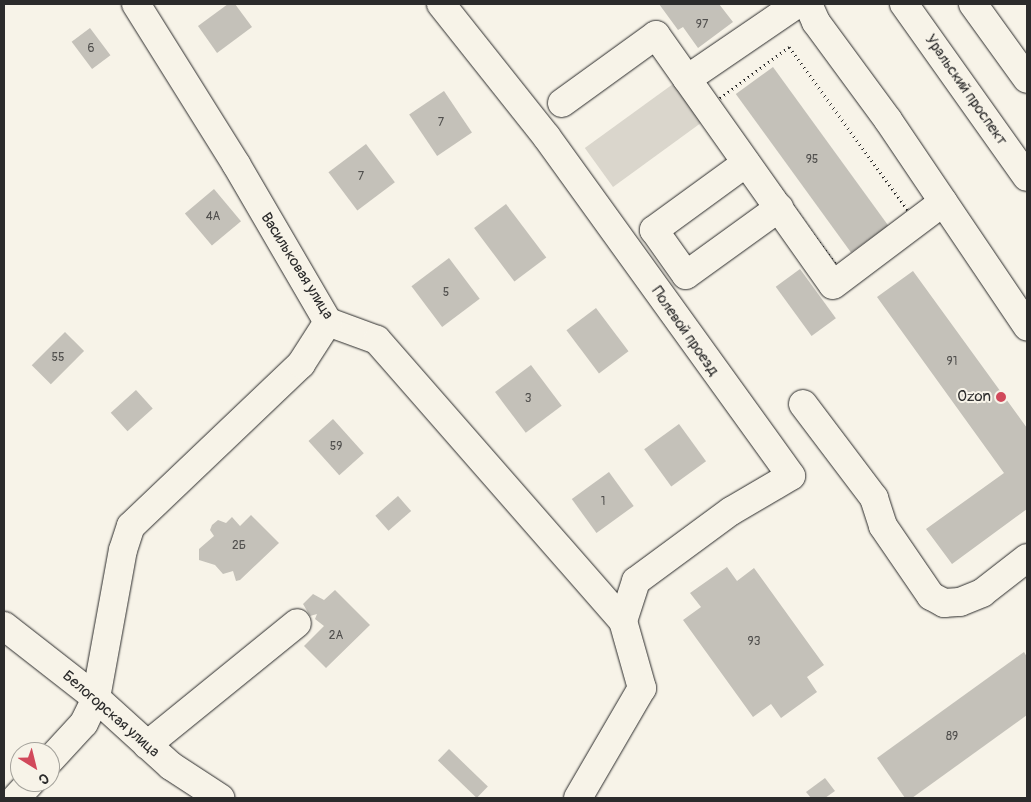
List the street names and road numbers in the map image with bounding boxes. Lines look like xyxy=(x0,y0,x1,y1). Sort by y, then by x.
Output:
street label: Уральский проспект xyxy=(921,31,1011,149)
street label: Васильковая улица xyxy=(257,209,337,323)
street label: Полевой проезд xyxy=(648,283,722,379)
street label: Белогорская улица xyxy=(59,667,163,761)

